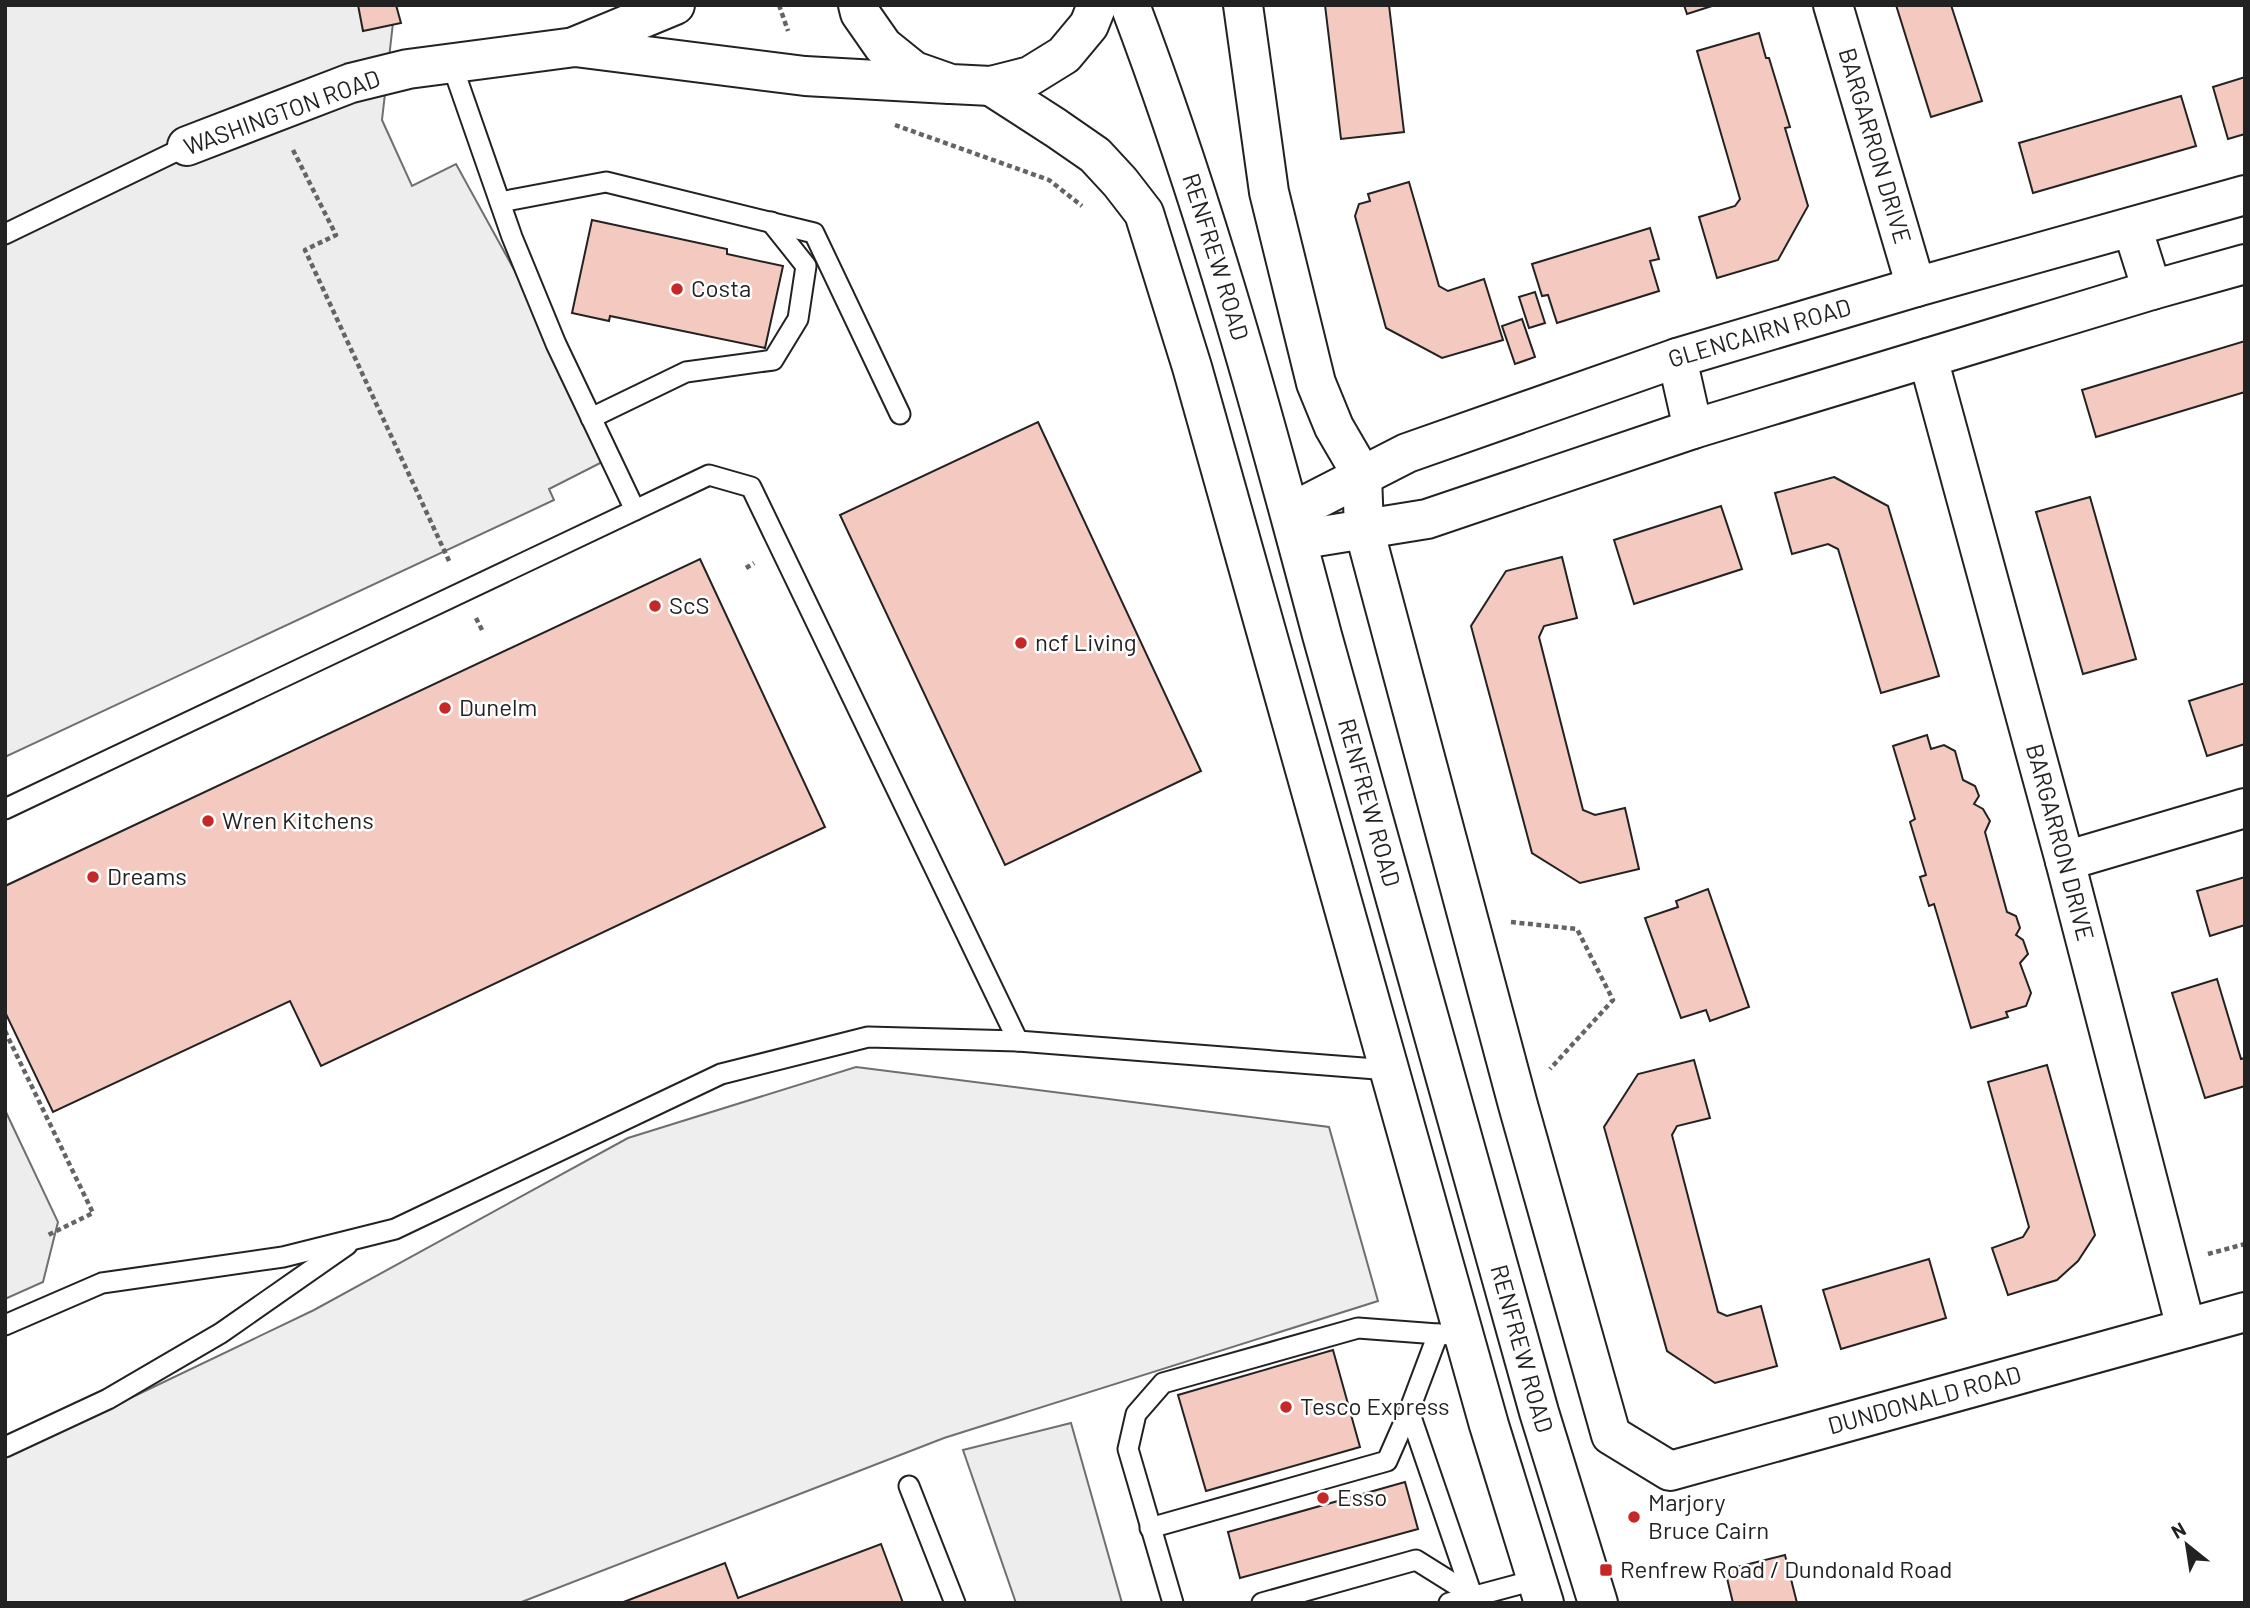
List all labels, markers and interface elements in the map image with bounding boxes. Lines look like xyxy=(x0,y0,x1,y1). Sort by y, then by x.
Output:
street label: BARGARRON DRIVE xyxy=(1833,44,1918,247)
street label: WASHINGTON ROAD xyxy=(179,63,384,161)
street label: RENFREW ROAD xyxy=(1177,169,1256,343)
place label: Costa xyxy=(691,273,751,302)
marker: Costa xyxy=(669,281,685,297)
street label: GLENCAIRN ROAD xyxy=(1664,291,1854,373)
place label: ScS xyxy=(669,590,710,619)
marker: ScS xyxy=(647,598,663,614)
place label: ncf Living xyxy=(1035,627,1137,656)
marker: ncf Living xyxy=(1013,635,1029,651)
place label: Dunelm xyxy=(459,692,537,721)
marker: Dunelm xyxy=(437,700,453,716)
street label: RENFREW ROAD xyxy=(1333,715,1408,890)
street label: BARGARRON DRIVE xyxy=(2021,740,2101,944)
place label: Wren Kitchens xyxy=(222,805,374,834)
marker: Wren Kitchens xyxy=(200,813,216,829)
place label: Dreams xyxy=(107,861,187,890)
marker: Dreams xyxy=(85,869,101,885)
street label: RENFREW ROAD xyxy=(1486,1261,1560,1436)
street label: DUNDONALD ROAD xyxy=(1824,1359,2024,1440)
place label: Tesco Express xyxy=(1300,1391,1450,1420)
marker: Tesco Express xyxy=(1278,1399,1294,1415)
place label: Esso xyxy=(1337,1482,1387,1511)
place label: Marjory Bruce Cairn xyxy=(1648,1487,1769,1544)
marker: Esso xyxy=(1315,1490,1331,1506)
marker: Marjory Bruce Cairn xyxy=(1626,1509,1642,1525)
north arrow xyxy=(2152,1510,2222,1580)
text: N xyxy=(2167,1517,2189,1543)
place label: Renfrew Road / Dundonald Road xyxy=(1620,1554,1952,1583)
marker: Renfrew Road / Dundonald Road xyxy=(1598,1562,1614,1578)

